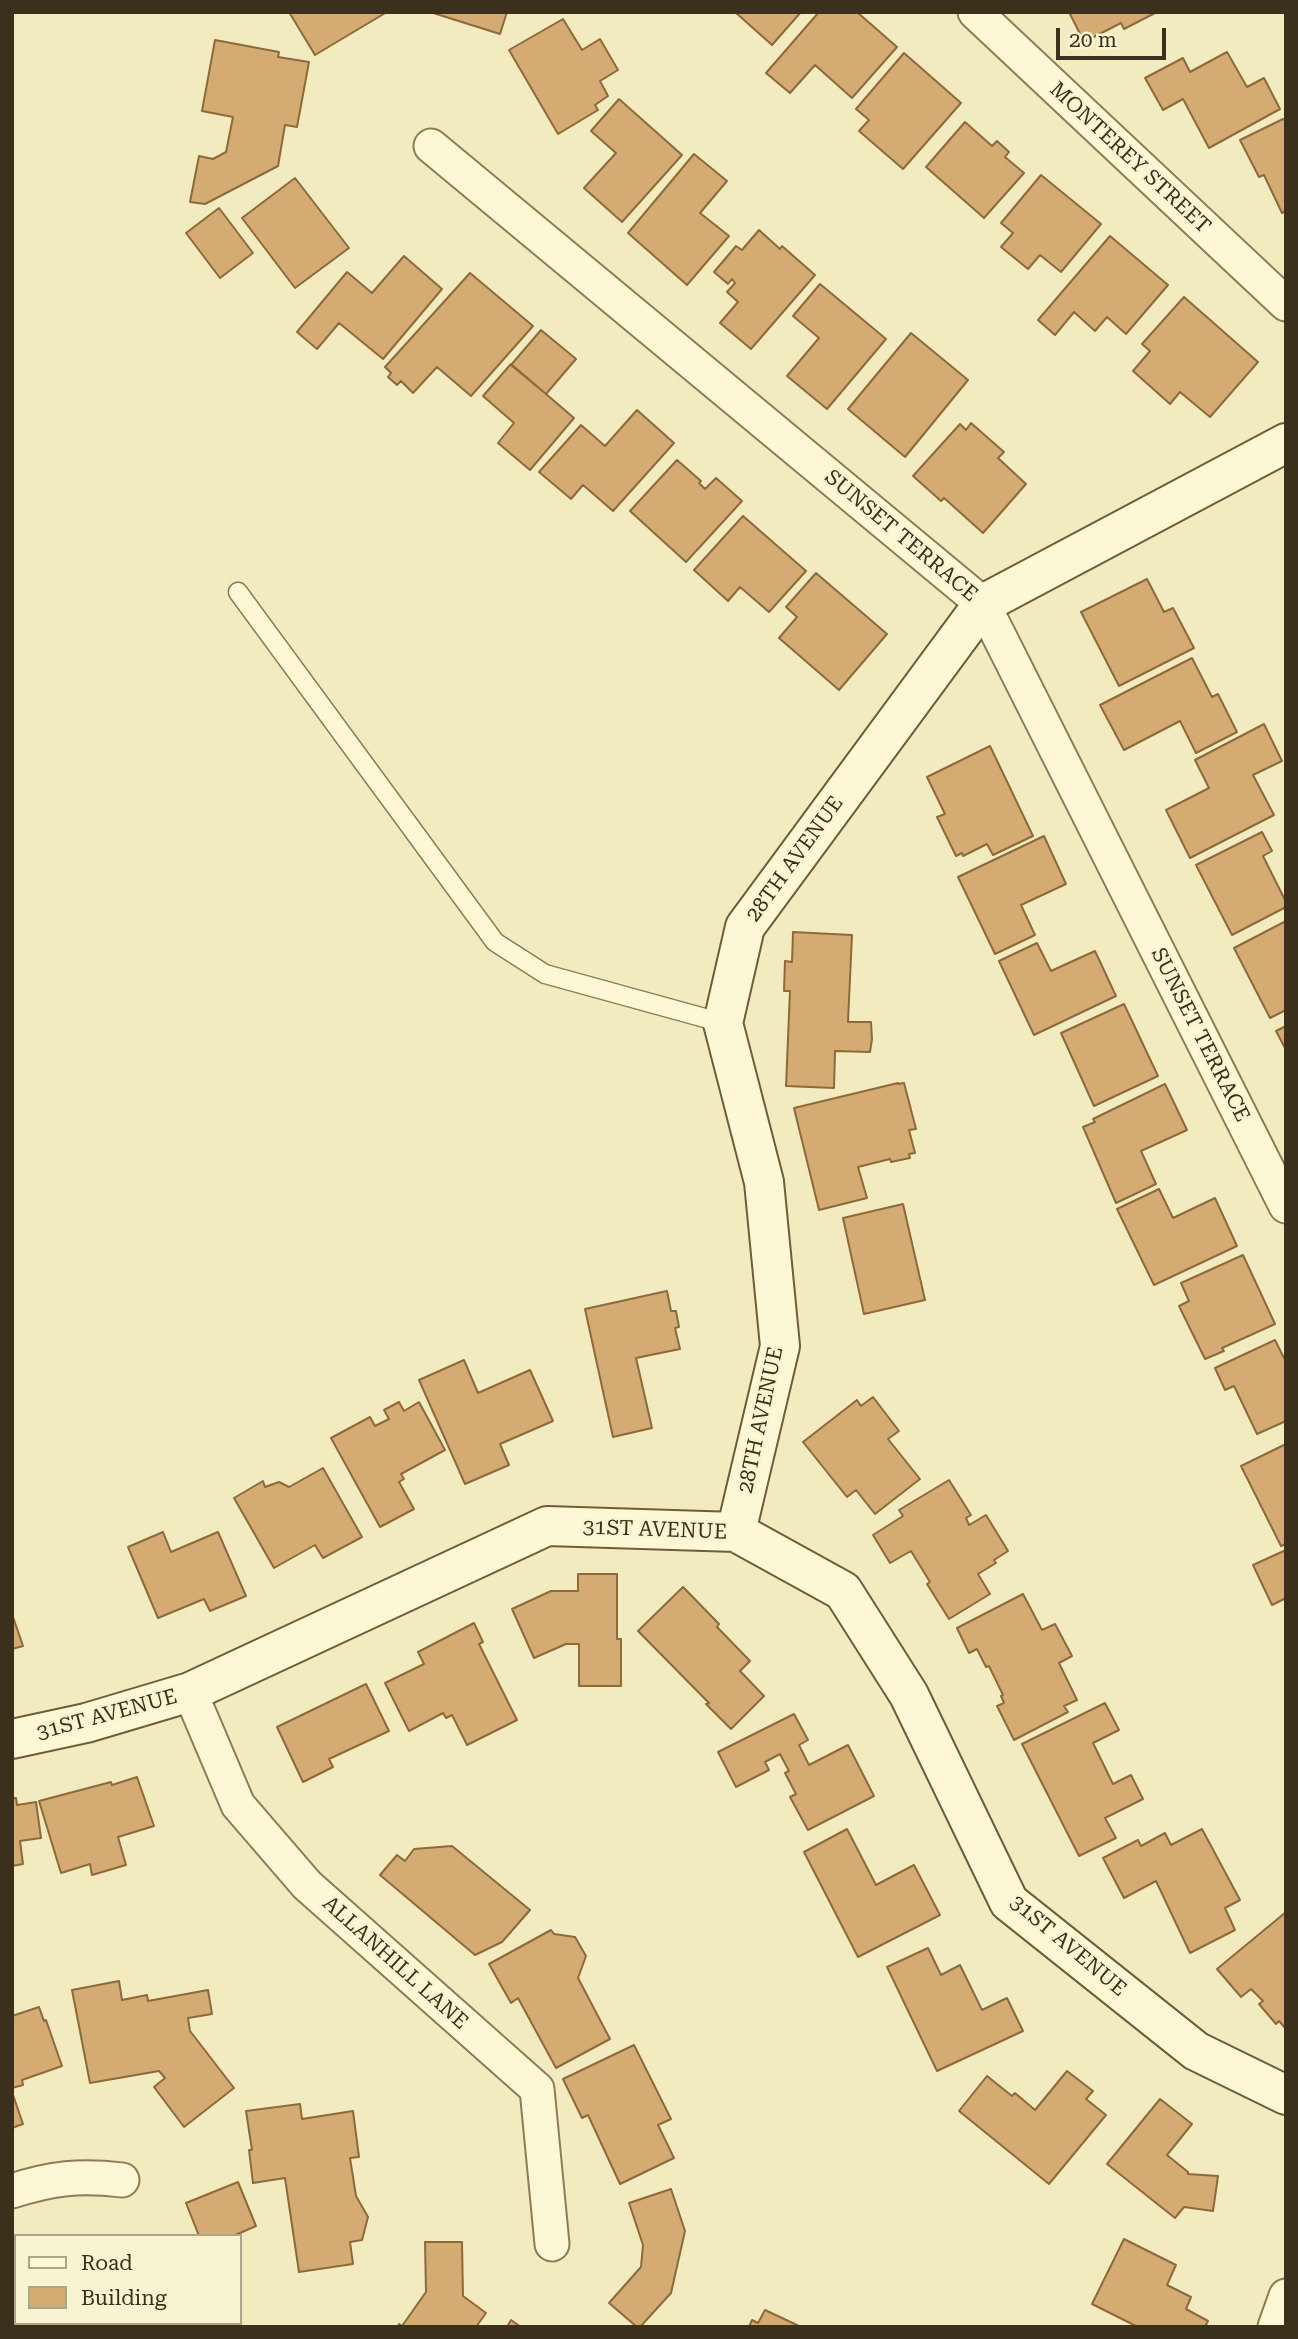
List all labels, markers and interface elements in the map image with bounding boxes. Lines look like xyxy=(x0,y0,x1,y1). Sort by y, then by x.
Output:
scale bar xyxy=(1060,14,1170,58)
text: 20 m xyxy=(1069,28,1117,52)
street label: MONTEREY STREET xyxy=(1044,77,1216,239)
street label: SUNSET TERRACE xyxy=(819,465,983,607)
street label: 28TH AVENUE xyxy=(741,791,849,927)
street label: SUNSET TERRACE xyxy=(1145,944,1255,1126)
street label: 28TH AVENUE xyxy=(733,1344,789,1496)
street label: 31ST AVENUE xyxy=(582,1515,728,1545)
street label: 31ST AVENUE xyxy=(34,1684,180,1746)
street label: 31ST AVENUE xyxy=(1005,1890,1131,2002)
street label: ALLANHILL LANE xyxy=(317,1891,473,2035)
legend xyxy=(14,2234,242,2325)
text: Road xyxy=(81,2251,133,2275)
text: Building xyxy=(81,2286,167,2310)

